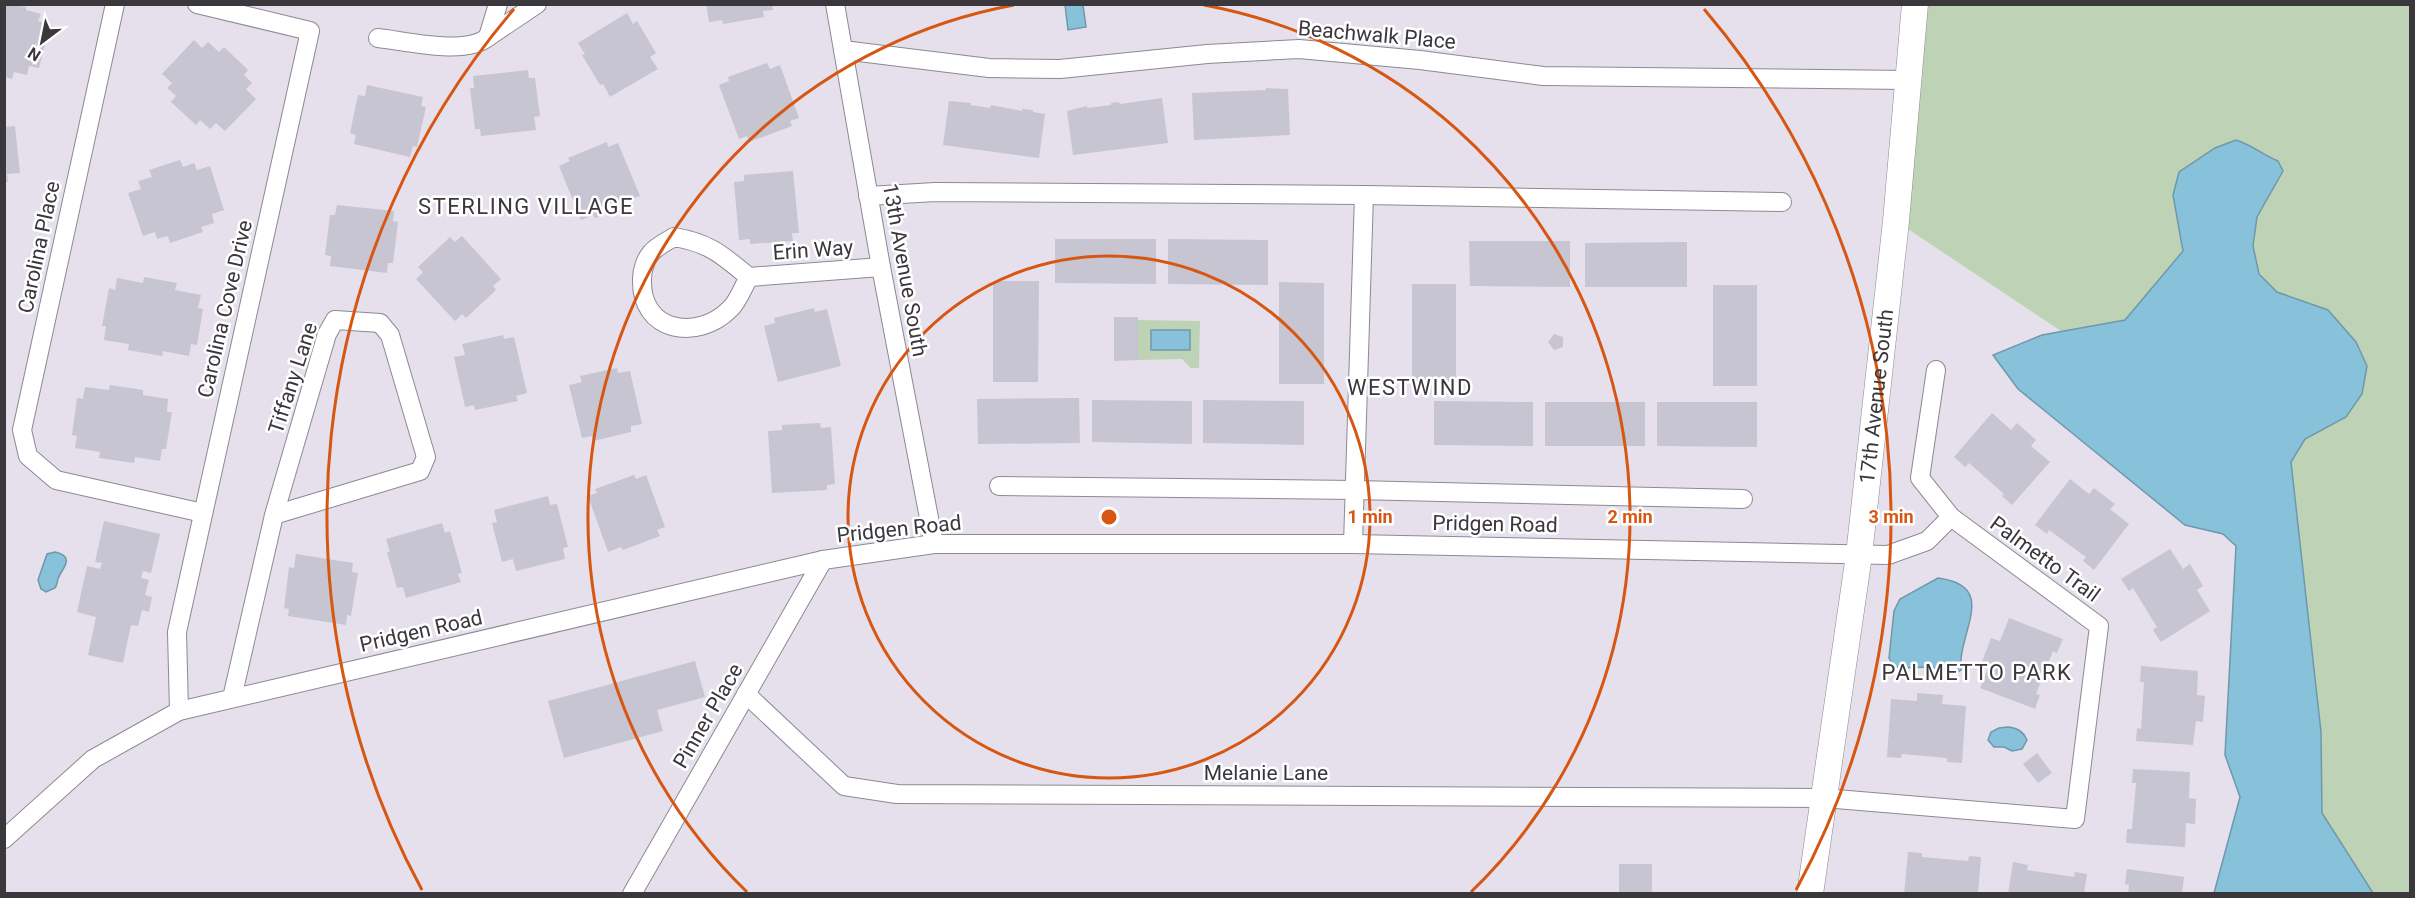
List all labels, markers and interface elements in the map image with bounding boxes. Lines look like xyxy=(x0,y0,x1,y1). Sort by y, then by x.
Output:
north arrow xyxy=(12,12,72,72)
street label: Beachwalk Place xyxy=(1297,16,1457,54)
text: N xyxy=(24,43,44,65)
street label: Carolina Place xyxy=(13,179,65,315)
street label: 13th Avenue South xyxy=(878,181,932,359)
district label: STERLING VILLAGE xyxy=(418,194,634,219)
street label: Carolina Cove Drive xyxy=(193,218,257,400)
street label: Erin Way xyxy=(772,235,854,265)
street label: 17th Avenue South xyxy=(1855,308,1898,485)
street label: Tiffany Lane xyxy=(264,319,322,437)
district label: WESTWIND xyxy=(1347,375,1473,400)
text: 1 min xyxy=(1347,506,1393,527)
text: 2 min xyxy=(1607,506,1653,527)
text: 3 min xyxy=(1868,506,1914,527)
centre of rings xyxy=(1099,507,1119,527)
street label: Pridgen Road xyxy=(835,511,963,547)
street label: Pridgen Road xyxy=(1432,511,1558,537)
street label: Palmetto Trail xyxy=(1986,511,2104,607)
street label: Pridgen Road xyxy=(357,605,485,657)
street label: Pinner Place xyxy=(668,659,748,773)
district label: PALMETTO PARK xyxy=(1882,660,2072,685)
street label: Melanie Lane xyxy=(1204,761,1328,785)

